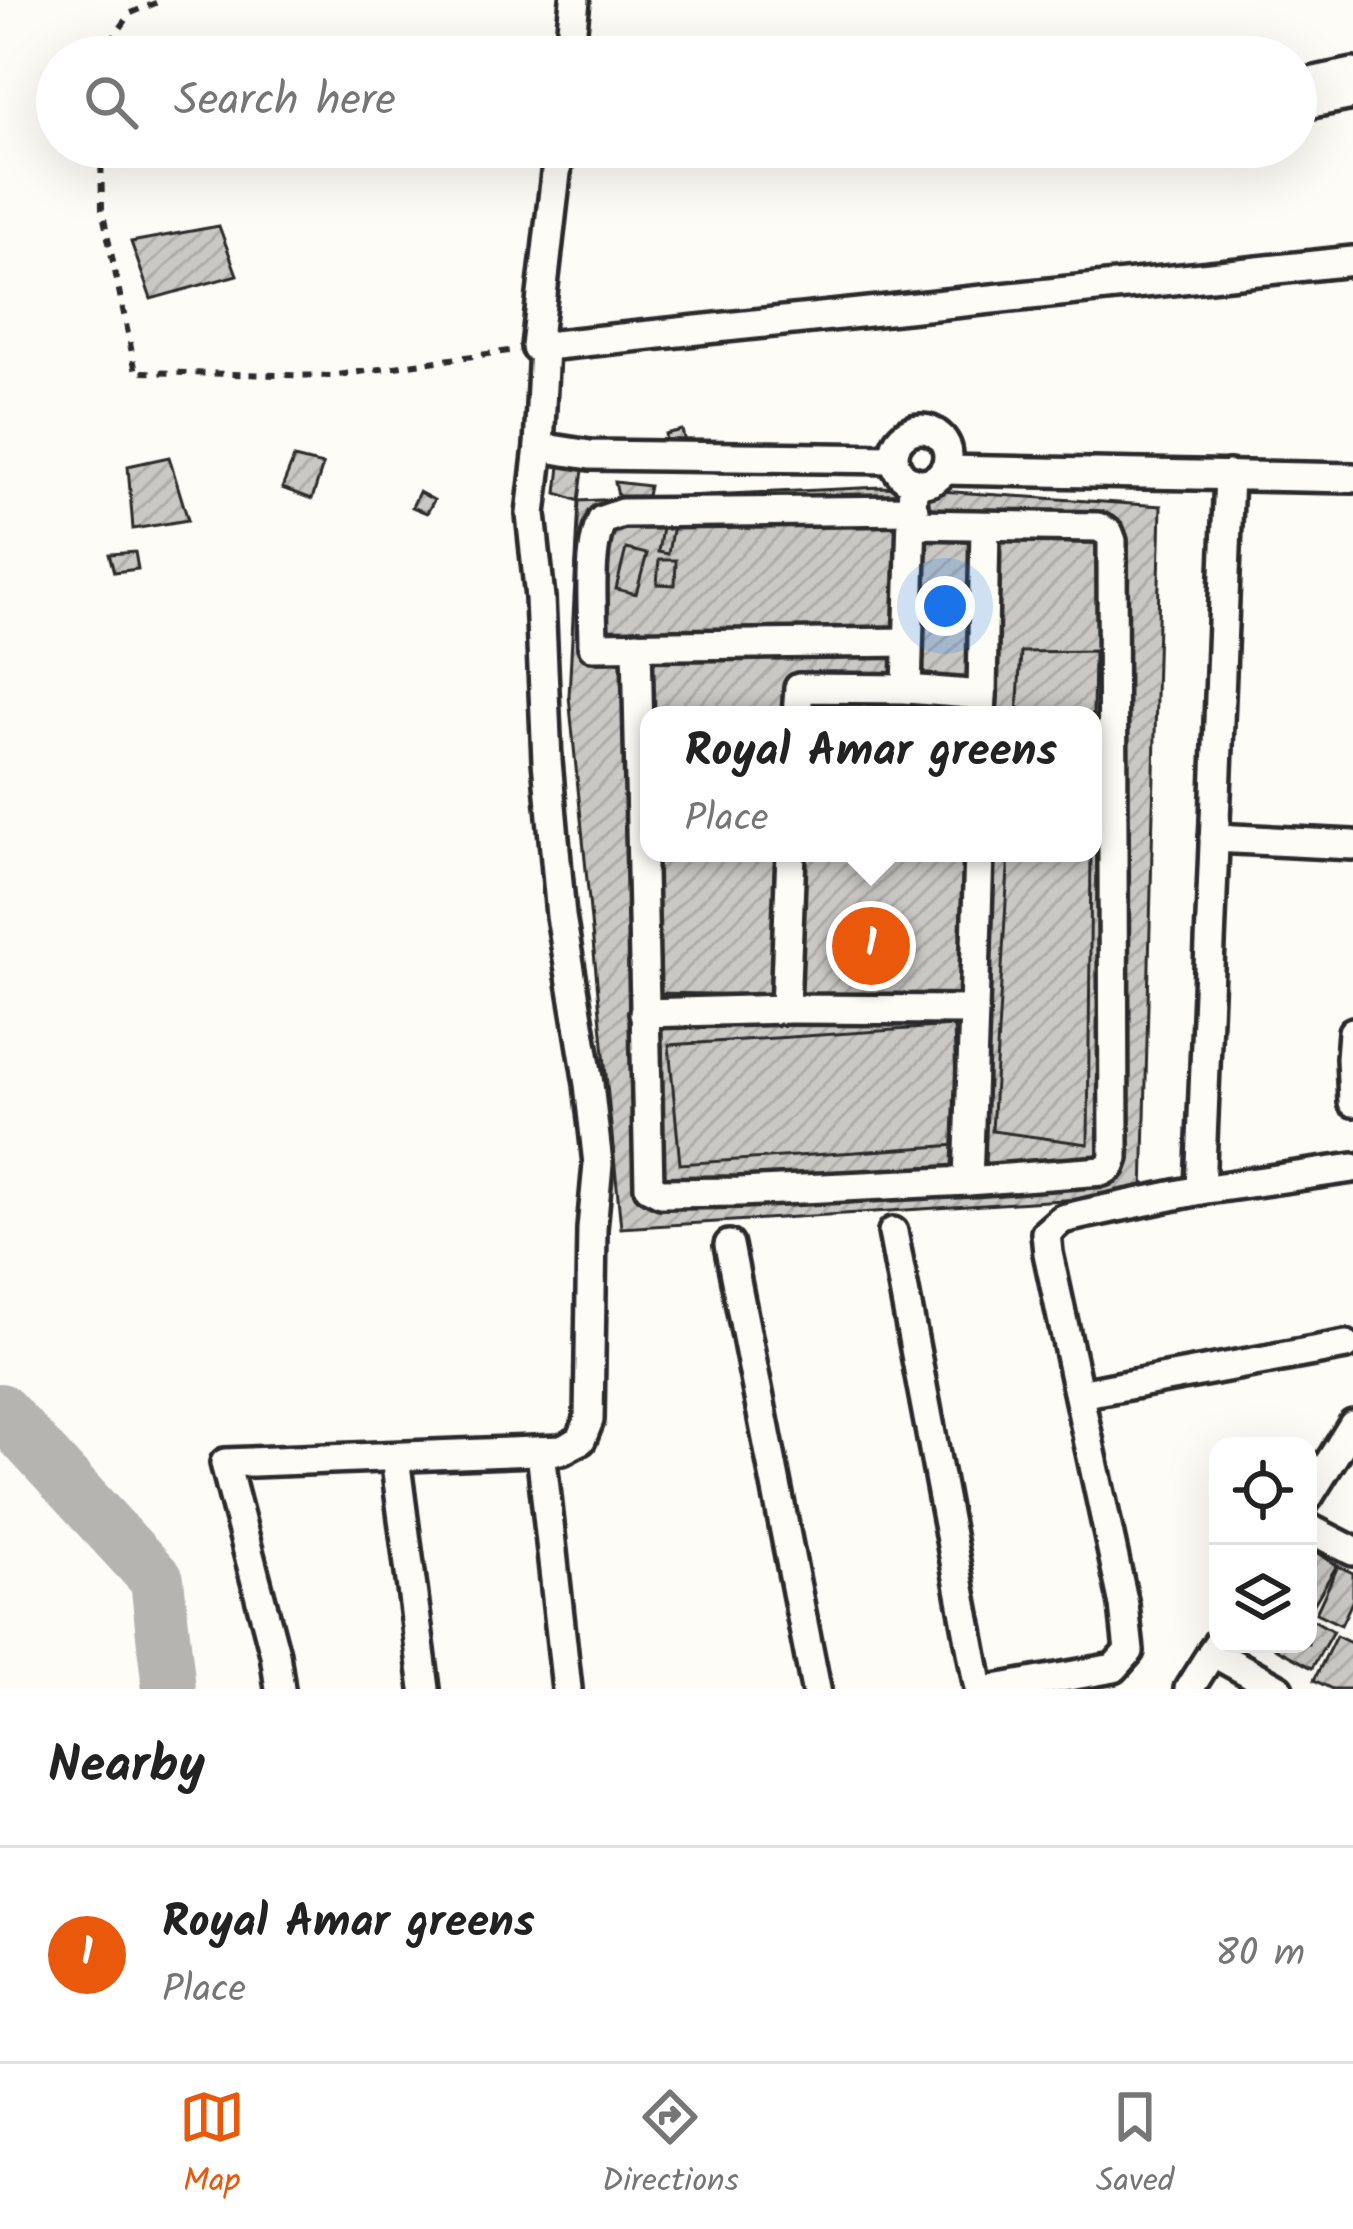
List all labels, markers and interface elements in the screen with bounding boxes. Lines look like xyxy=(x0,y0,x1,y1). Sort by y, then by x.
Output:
search box xyxy=(36,36,1317,168)
text: Search here xyxy=(174,66,396,138)
icon: search xyxy=(78,69,144,135)
your location xyxy=(915,576,975,636)
popup xyxy=(640,706,1102,862)
text: Royal Amar greens xyxy=(685,717,1057,789)
text: Place xyxy=(685,789,769,851)
pin: 1 xyxy=(832,901,910,991)
map controls xyxy=(1209,1437,1317,1653)
button: locate xyxy=(1209,1437,1317,1545)
button: layers xyxy=(1209,1545,1317,1653)
text: Nearby xyxy=(48,1727,205,1808)
text: Royal Amar greens xyxy=(162,1888,535,1960)
text: 1 xyxy=(81,1924,93,1986)
text: 80 m xyxy=(1215,1924,1305,1986)
text: Place xyxy=(162,1960,246,2022)
tab: Map xyxy=(179,2084,245,2209)
tab: Directions xyxy=(602,2084,739,2209)
tab: Saved xyxy=(1096,2084,1174,2209)

